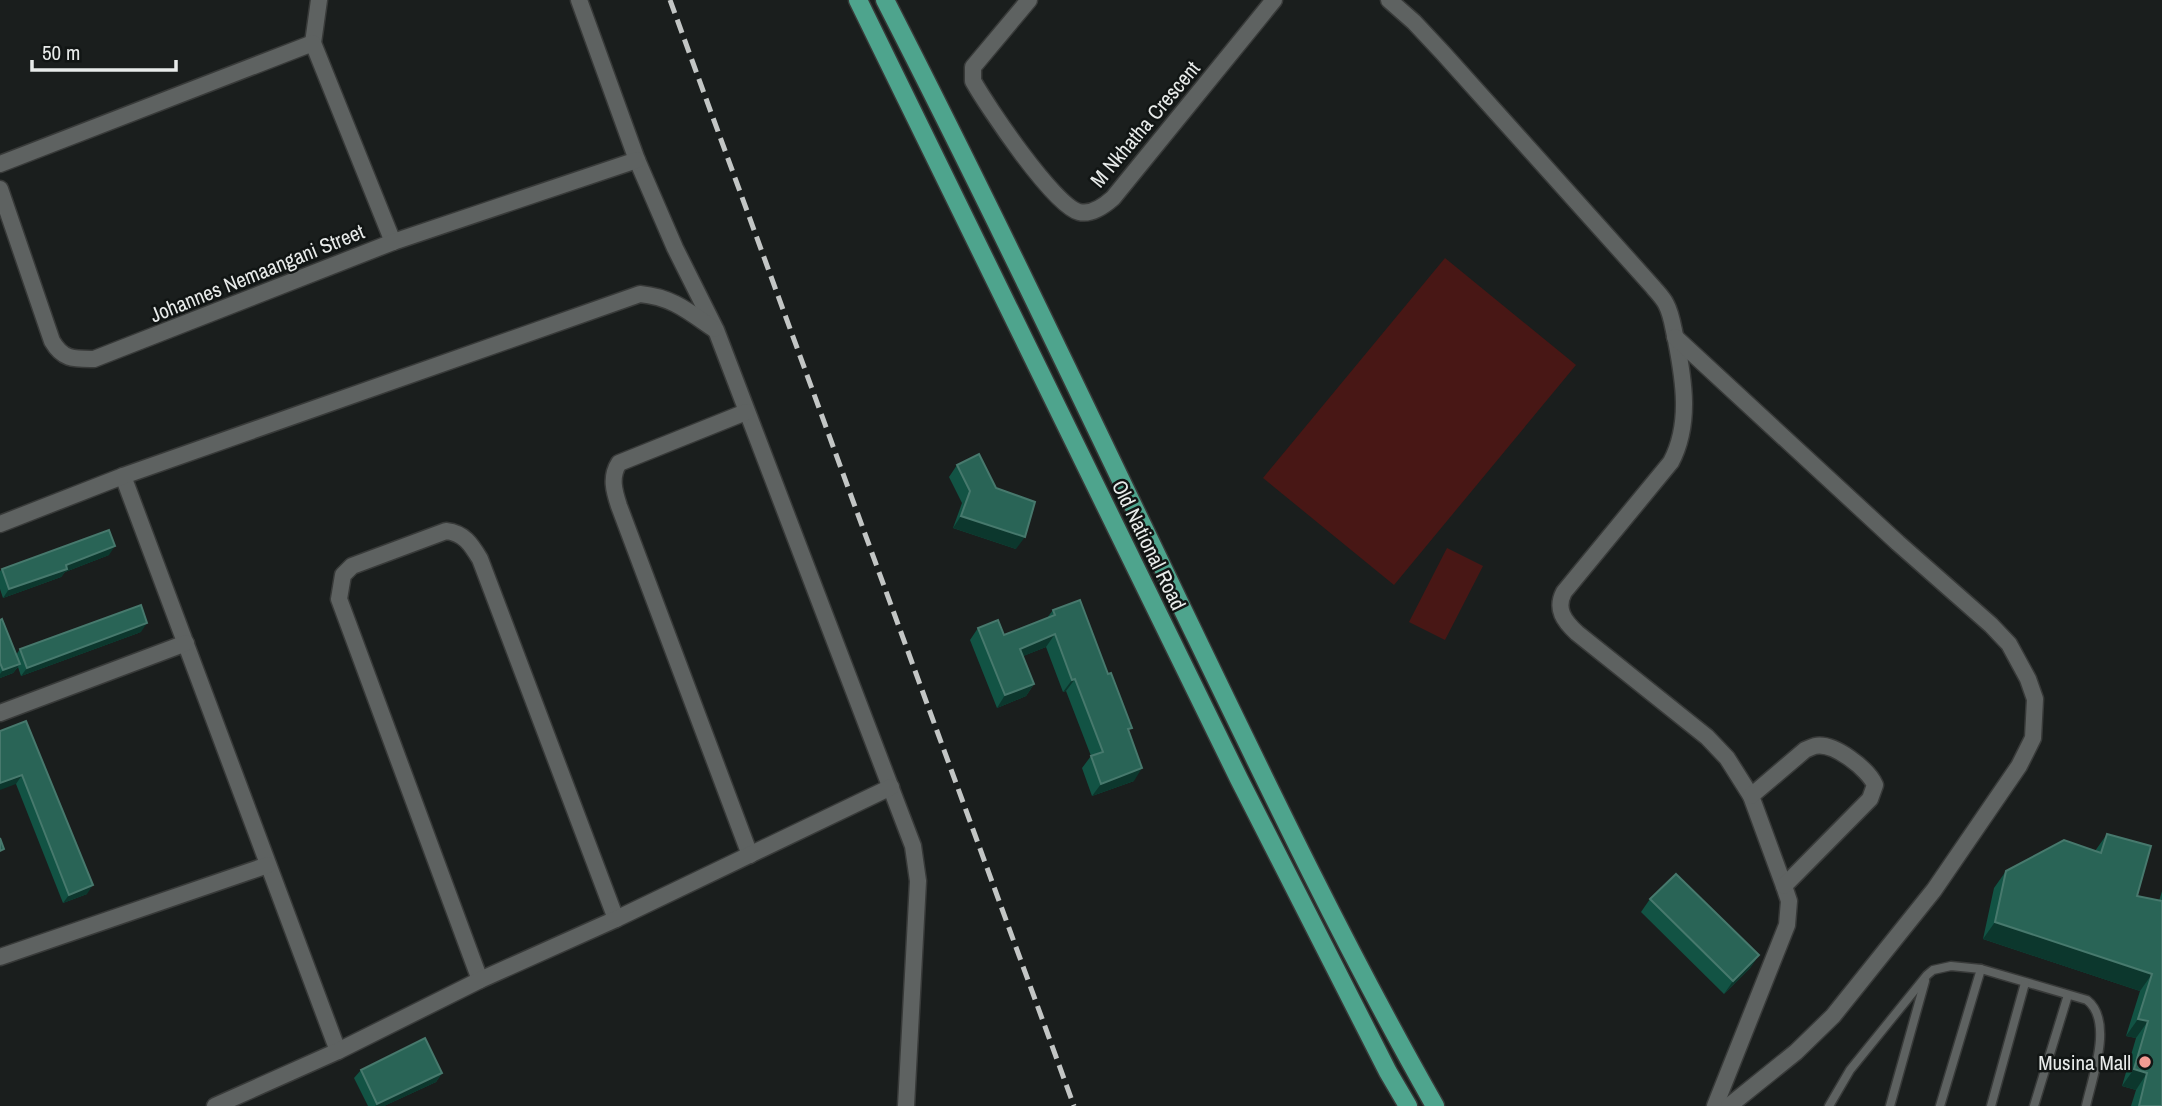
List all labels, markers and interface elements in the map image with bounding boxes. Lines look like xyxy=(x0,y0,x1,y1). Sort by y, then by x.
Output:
scale bar xyxy=(32,28,175,72)
text: 50 m xyxy=(42,38,80,67)
street label: M Nkhatha Crescent xyxy=(1083,54,1207,193)
street label: Johannes Nemaangani Street xyxy=(145,217,369,329)
street label: Old National Road xyxy=(1105,475,1193,615)
place label: Musina Mall xyxy=(2038,1048,2131,1077)
marker: Musina Mall xyxy=(2137,1054,2153,1070)

